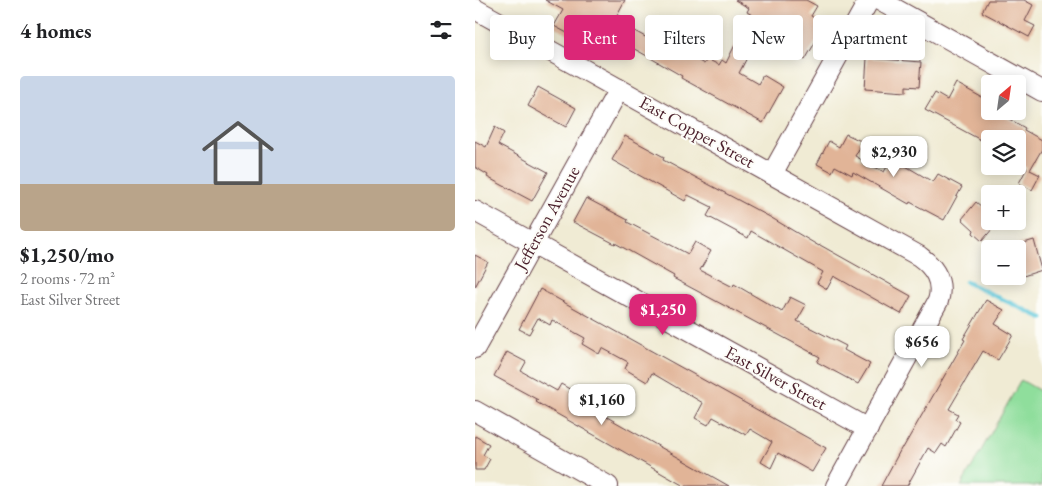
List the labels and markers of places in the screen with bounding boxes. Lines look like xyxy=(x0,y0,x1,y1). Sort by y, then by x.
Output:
pin: $2,930 xyxy=(853,136,935,178)
pin: $1,250 xyxy=(622,294,704,336)
pin: $656 xyxy=(892,326,952,368)
pin: $1,160 xyxy=(561,384,643,426)

